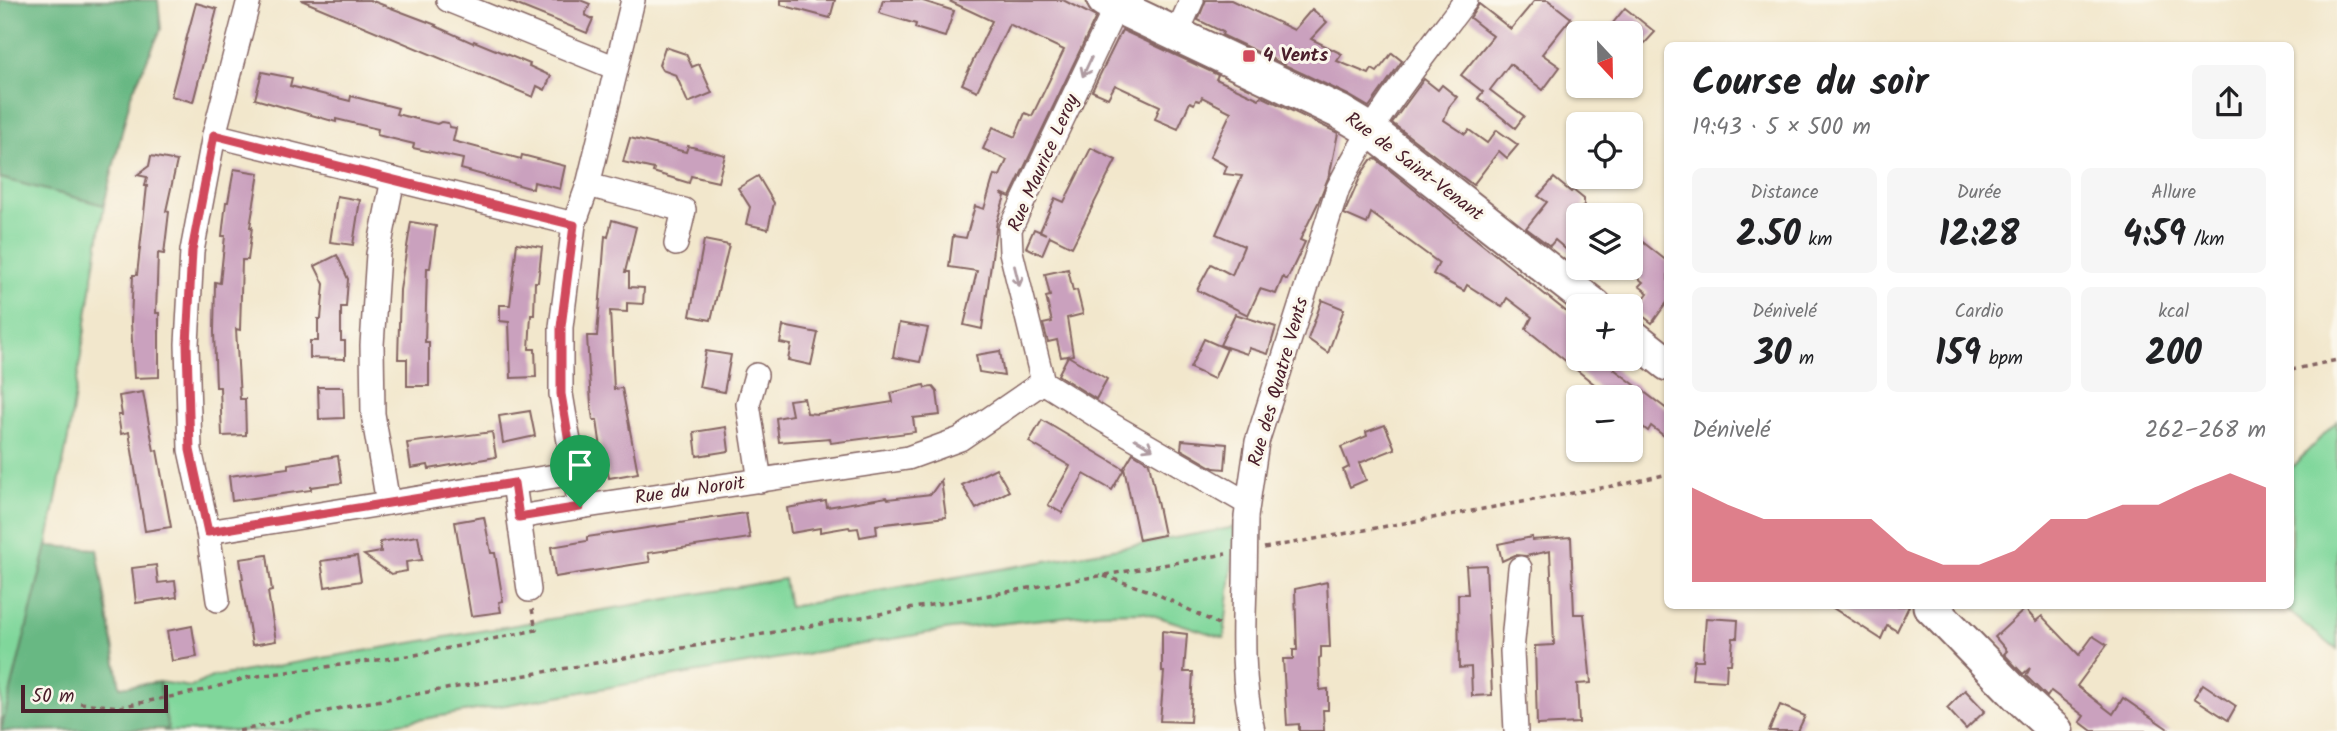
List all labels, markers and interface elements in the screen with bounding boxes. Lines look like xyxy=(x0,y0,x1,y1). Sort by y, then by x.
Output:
north arrow xyxy=(1566,21,1643,98)
map controls xyxy=(1566,21,1643,462)
place label: 4 Vents xyxy=(1263,41,1328,71)
marker: 4 Vents xyxy=(1241,48,1257,64)
text: Course du soir xyxy=(1692,54,1928,114)
one-way arrow xyxy=(1080,56,1094,77)
button: share xyxy=(2192,65,2266,139)
street label: Rue Maurice Leroy xyxy=(1000,88,1088,237)
street label: Rue de Saint-Venant xyxy=(1338,105,1490,230)
text: 19:43 · 5 × 500 m xyxy=(1692,110,1871,146)
button: locate xyxy=(1566,112,1643,189)
text: Distance xyxy=(1750,178,1818,208)
text: Durée xyxy=(1957,178,2001,208)
text: Allure xyxy=(2151,178,2196,208)
button: layers xyxy=(1566,203,1643,280)
text: 2.50 xyxy=(1736,208,1801,264)
text: 12:28 xyxy=(1939,208,2019,264)
text: 4:59 xyxy=(2123,208,2186,264)
text: km xyxy=(1801,225,1832,255)
text: /km xyxy=(2186,225,2224,255)
one-way arrow xyxy=(1011,264,1024,287)
street label: Rue des Quatre Vents xyxy=(1241,294,1317,470)
button: + xyxy=(1566,294,1643,371)
text: Dénivelé xyxy=(1752,297,1817,327)
text: Cardio xyxy=(1954,297,2004,327)
text: kcal xyxy=(2158,297,2189,327)
text: 30 xyxy=(1754,327,1792,383)
text: 159 xyxy=(1935,327,1981,383)
text: 200 xyxy=(2146,327,2202,383)
text: m xyxy=(1792,344,1814,374)
text: bpm xyxy=(1981,344,2023,374)
button: − xyxy=(1566,385,1643,462)
text: Dénivelé xyxy=(1692,413,1770,449)
text: 262–268 m xyxy=(2145,413,2266,449)
pin xyxy=(550,435,610,507)
one-way arrow xyxy=(1134,437,1154,451)
icon: arrive xyxy=(561,446,599,484)
street label: Rue du Noroit xyxy=(633,468,748,514)
scale bar xyxy=(21,682,168,714)
text: 50 m xyxy=(32,682,74,712)

